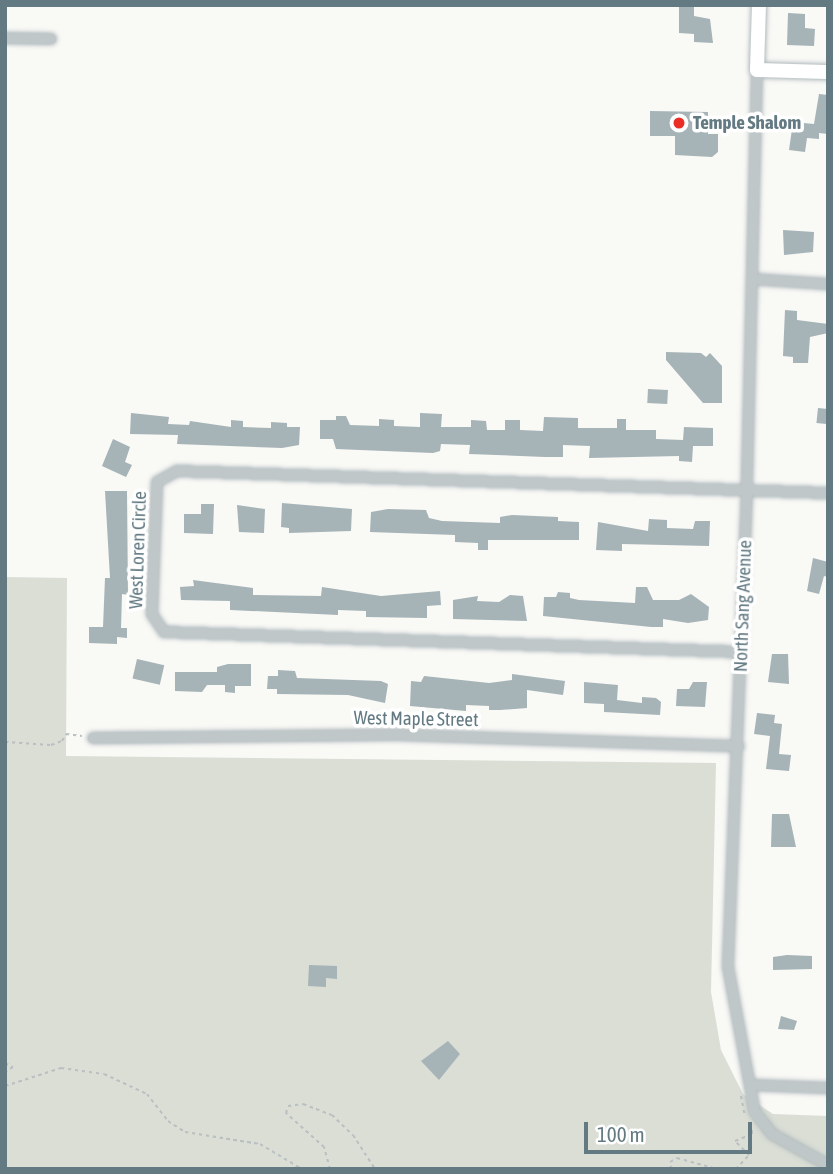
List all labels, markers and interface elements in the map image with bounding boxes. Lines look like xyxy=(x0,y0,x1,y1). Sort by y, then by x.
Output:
place label: Temple Shalom xyxy=(693,112,801,134)
marker: Temple Shalom xyxy=(671,115,687,131)
street label: West Loren Circle xyxy=(125,491,151,609)
street label: North Sang Avenue xyxy=(729,540,757,672)
street label: West Maple Street xyxy=(353,707,479,731)
scale bar xyxy=(588,1108,756,1152)
text: 100 m xyxy=(597,1122,645,1146)

